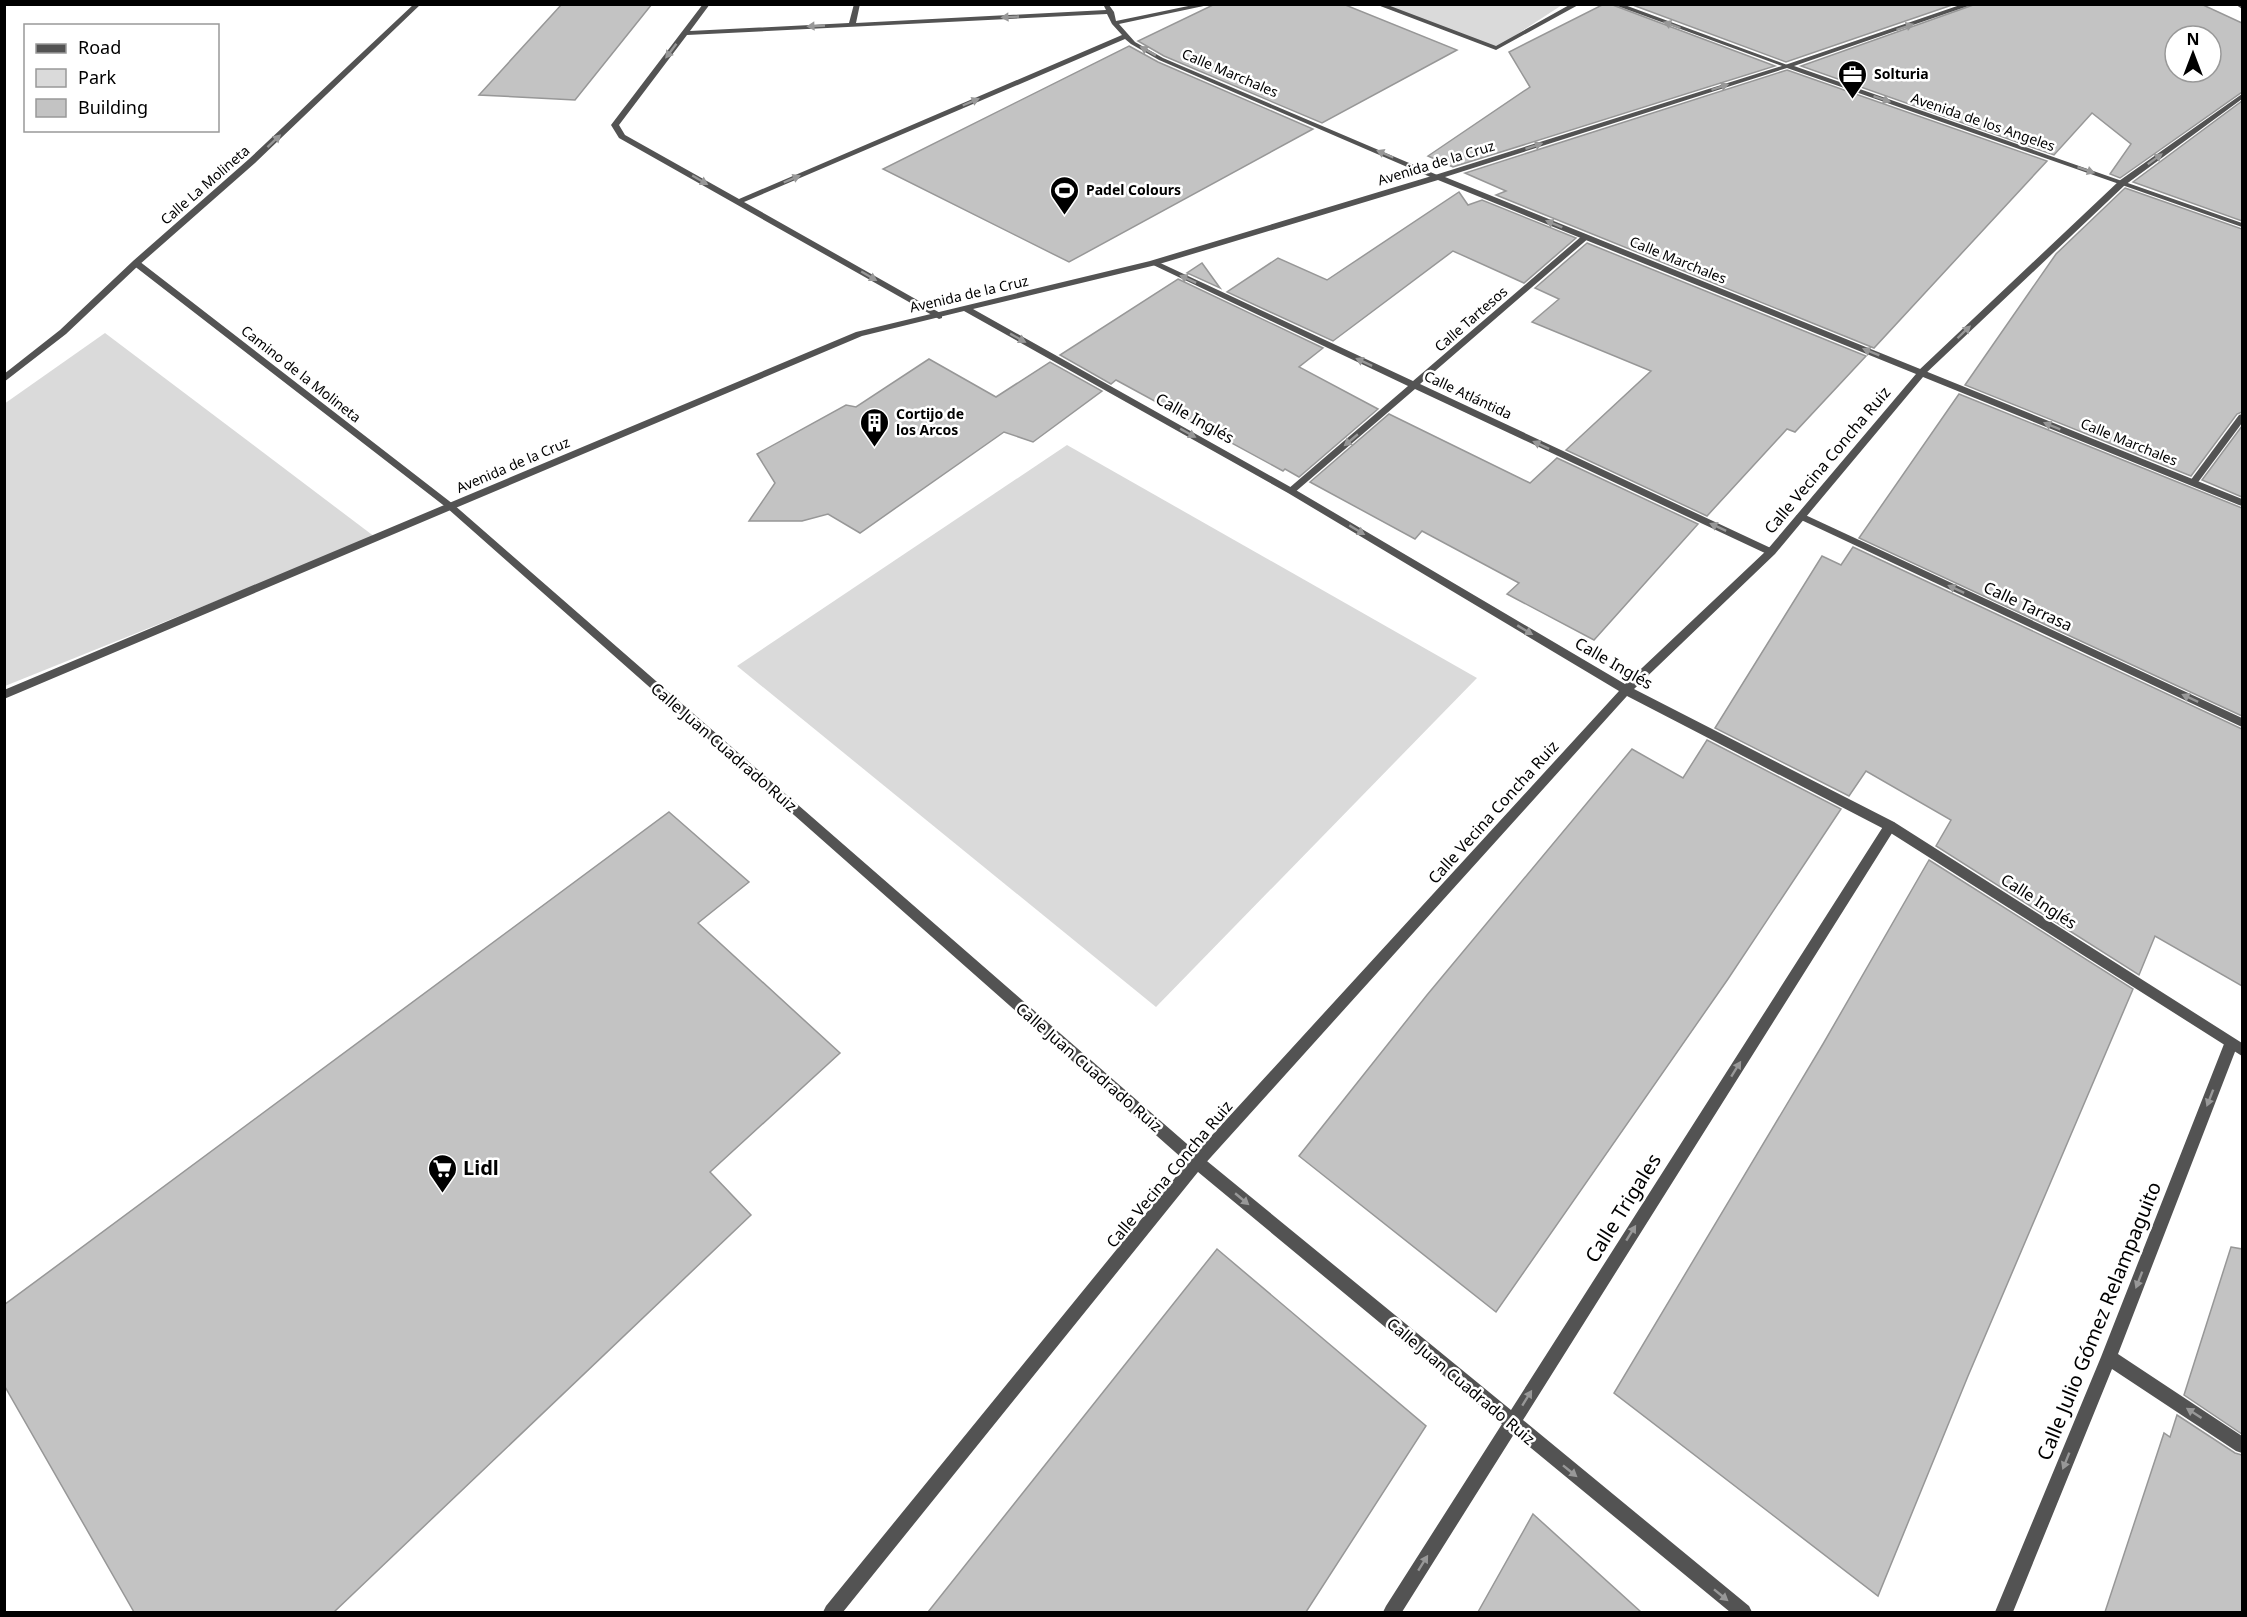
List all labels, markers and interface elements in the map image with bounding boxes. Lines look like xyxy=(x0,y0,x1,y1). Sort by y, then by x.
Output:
one-way arrow xyxy=(1001,12,1020,21)
one-way arrow xyxy=(1663,20,1681,30)
one-way arrow xyxy=(1896,21,1914,31)
one-way arrow xyxy=(806,22,825,31)
legend xyxy=(24,24,219,132)
north arrow xyxy=(2163,24,2223,84)
text: N xyxy=(2186,28,2200,50)
text: Road xyxy=(78,35,121,59)
one-way arrow xyxy=(666,44,678,59)
street label: Calle Marchales xyxy=(1179,44,1282,102)
one-way arrow xyxy=(1140,46,1156,57)
office icon: Solturia xyxy=(1837,58,1869,100)
place label: Solturia xyxy=(1874,64,1929,83)
text: Park xyxy=(78,65,116,89)
one-way arrow xyxy=(1711,82,1729,92)
street label: Avenida de los Angeles xyxy=(1909,88,2058,155)
text: Building xyxy=(78,95,148,119)
one-way arrow xyxy=(1873,95,1891,105)
one-way arrow xyxy=(962,97,980,106)
one-way arrow xyxy=(267,134,282,148)
street label: Avenida de la Cruz xyxy=(1375,136,1497,189)
street label: Calle La Molineta xyxy=(156,141,253,229)
one-way arrow xyxy=(1525,141,1543,150)
one-way arrow xyxy=(1375,149,1393,159)
one-way arrow xyxy=(2146,153,2162,165)
one-way arrow xyxy=(2077,166,2095,176)
one-way arrow xyxy=(783,174,801,184)
sports icon: Padel Colours xyxy=(1049,174,1081,216)
one-way arrow xyxy=(692,175,709,185)
place label: Padel Colours xyxy=(1086,180,1181,199)
one-way arrow xyxy=(1545,219,1563,229)
street label: Calle Marchales xyxy=(1627,231,1730,288)
one-way arrow xyxy=(861,271,878,281)
street label: Avenida de la Cruz xyxy=(908,271,1031,316)
one-way arrow xyxy=(1179,275,1196,284)
street label: Calle Tartesos xyxy=(1430,282,1511,356)
street label: Camino de la Molineta xyxy=(237,321,365,426)
one-way arrow xyxy=(1956,326,1970,340)
one-way arrow xyxy=(1010,333,1027,343)
one-way arrow xyxy=(1862,347,1880,357)
one-way arrow xyxy=(1356,357,1373,366)
street label: Calle Atlántida xyxy=(1421,366,1515,423)
street label: Calle Vecina Concha Ruiz xyxy=(1759,382,1895,538)
street label: Calle Inglés xyxy=(1152,387,1238,449)
place label: Cortijo de los Arcos xyxy=(896,404,964,439)
building icon: Cortijo de los Arcos xyxy=(859,406,891,448)
street label: Calle Marchales xyxy=(2078,413,2181,470)
one-way arrow xyxy=(2043,421,2061,430)
one-way arrow xyxy=(1180,428,1197,438)
street label: Avenida de la Cruz xyxy=(453,432,573,497)
one-way arrow xyxy=(1343,433,1359,446)
one-way arrow xyxy=(1532,440,1549,449)
one-way arrow xyxy=(1709,523,1726,532)
one-way arrow xyxy=(1349,525,1365,536)
street label: Calle Tarrasa xyxy=(1980,576,2076,636)
one-way arrow xyxy=(1948,584,1965,593)
one-way arrow xyxy=(1517,625,1534,635)
street label: Calle Inglés xyxy=(1571,632,1657,694)
street label: Calle Juan Cuadrado Ruiz xyxy=(646,677,802,817)
one-way arrow xyxy=(2181,694,2198,703)
street label: Calle Vecina Concha Ruiz xyxy=(1423,736,1563,888)
street label: Calle Inglés xyxy=(1997,868,2081,934)
street label: Calle Juan Cuadrado Ruiz xyxy=(1011,997,1167,1137)
one-way arrow xyxy=(1730,1061,1741,1077)
one-way arrow xyxy=(2205,1090,2215,1108)
street label: Calle Vecina Concha Ruiz xyxy=(1101,1096,1237,1252)
street label: Calle Trigales xyxy=(1578,1148,1667,1267)
supermarket icon: Lidl xyxy=(426,1152,458,1194)
place label: Lidl xyxy=(463,1154,499,1181)
street label: Calle Julio Gómez Relampaguito xyxy=(2030,1177,2167,1464)
one-way arrow xyxy=(1234,1192,1249,1205)
one-way arrow xyxy=(1626,1225,1637,1241)
one-way arrow xyxy=(2134,1271,2143,1289)
street label: Calle Juan Cuadrado Ruiz xyxy=(1382,1312,1540,1450)
one-way arrow xyxy=(1521,1390,1532,1406)
one-way arrow xyxy=(2186,1407,2202,1419)
one-way arrow xyxy=(2061,1452,2070,1470)
one-way arrow xyxy=(1562,1464,1577,1477)
one-way arrow xyxy=(1417,1555,1428,1571)
one-way arrow xyxy=(1713,1588,1729,1601)

